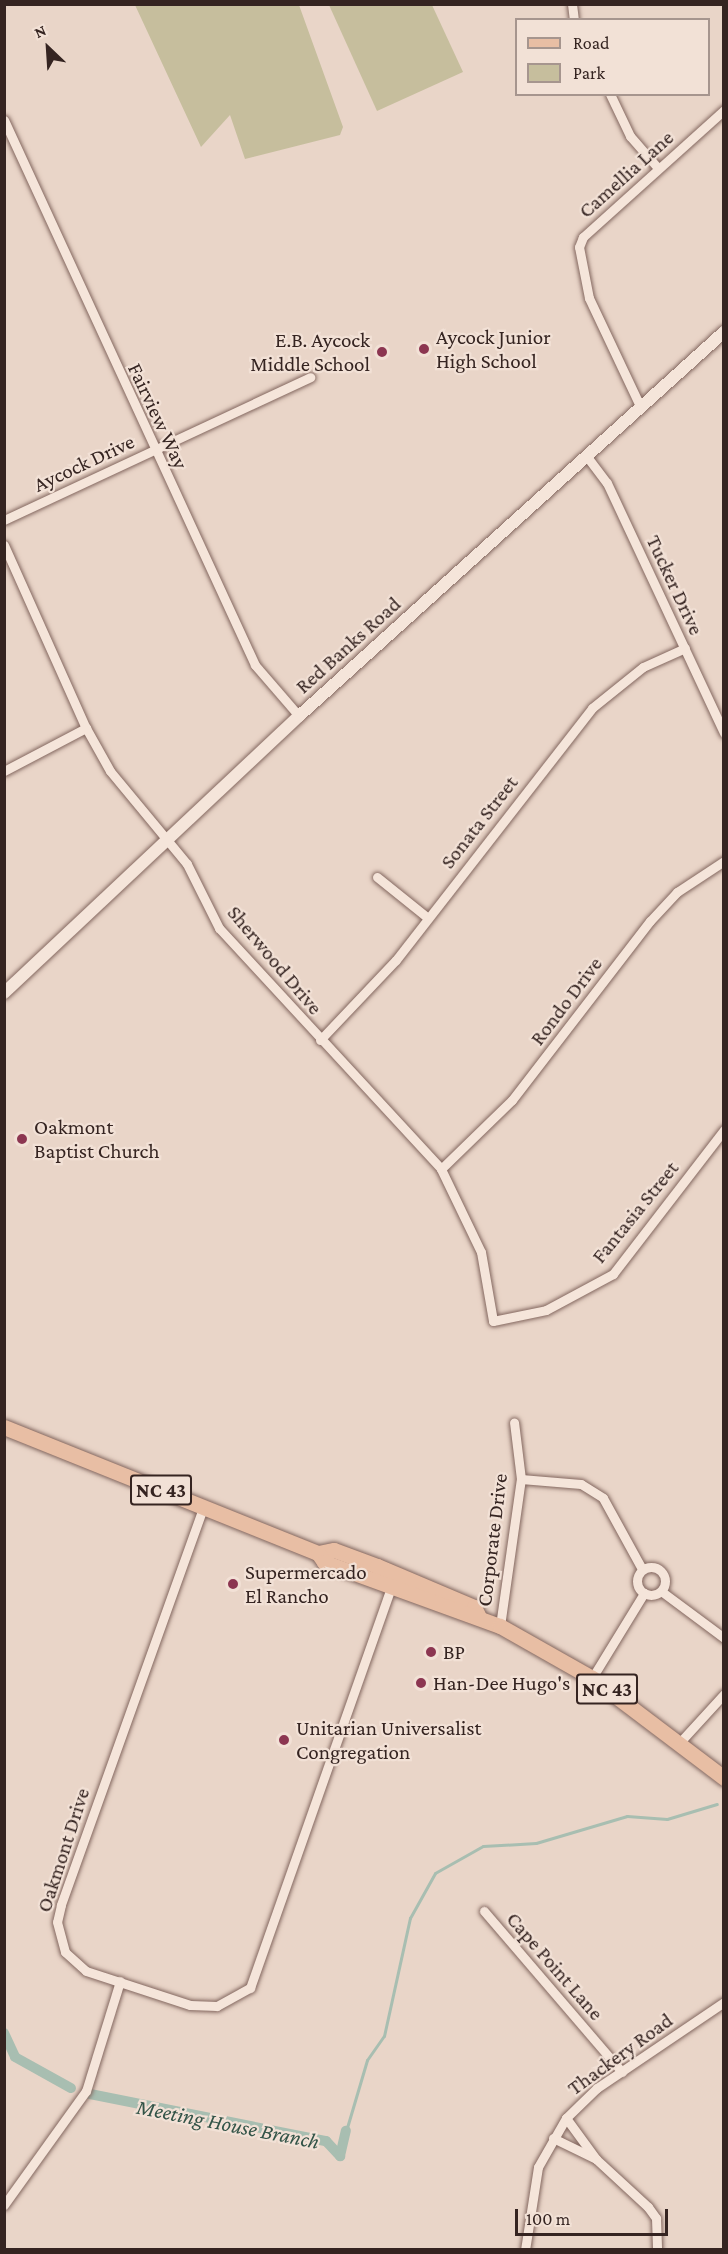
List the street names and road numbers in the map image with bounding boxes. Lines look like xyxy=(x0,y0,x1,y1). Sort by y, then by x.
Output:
street label: Camellia Lane xyxy=(573,125,679,223)
street label: Fairview Way xyxy=(122,359,194,473)
street label: Aycock Drive xyxy=(30,429,138,497)
street label: Tucker Drive xyxy=(641,531,709,639)
street label: Red Banks Road xyxy=(290,591,406,699)
street label: Sonata Street xyxy=(435,771,523,873)
street label: Sherwood Drive xyxy=(222,900,328,1020)
street label: Rondo Drive xyxy=(525,952,607,1050)
street label: Fantasia Street xyxy=(586,1156,684,1268)
street label: Corporate Drive xyxy=(471,1472,513,1608)
road number: NC 43 xyxy=(130,1473,192,1507)
road number: NC 43 xyxy=(576,1672,638,1706)
street label: Oakmont Drive xyxy=(31,1785,95,1915)
street label: Cape Point Lane xyxy=(501,1907,609,2025)
street label: Thackery Road xyxy=(562,2007,678,2101)

